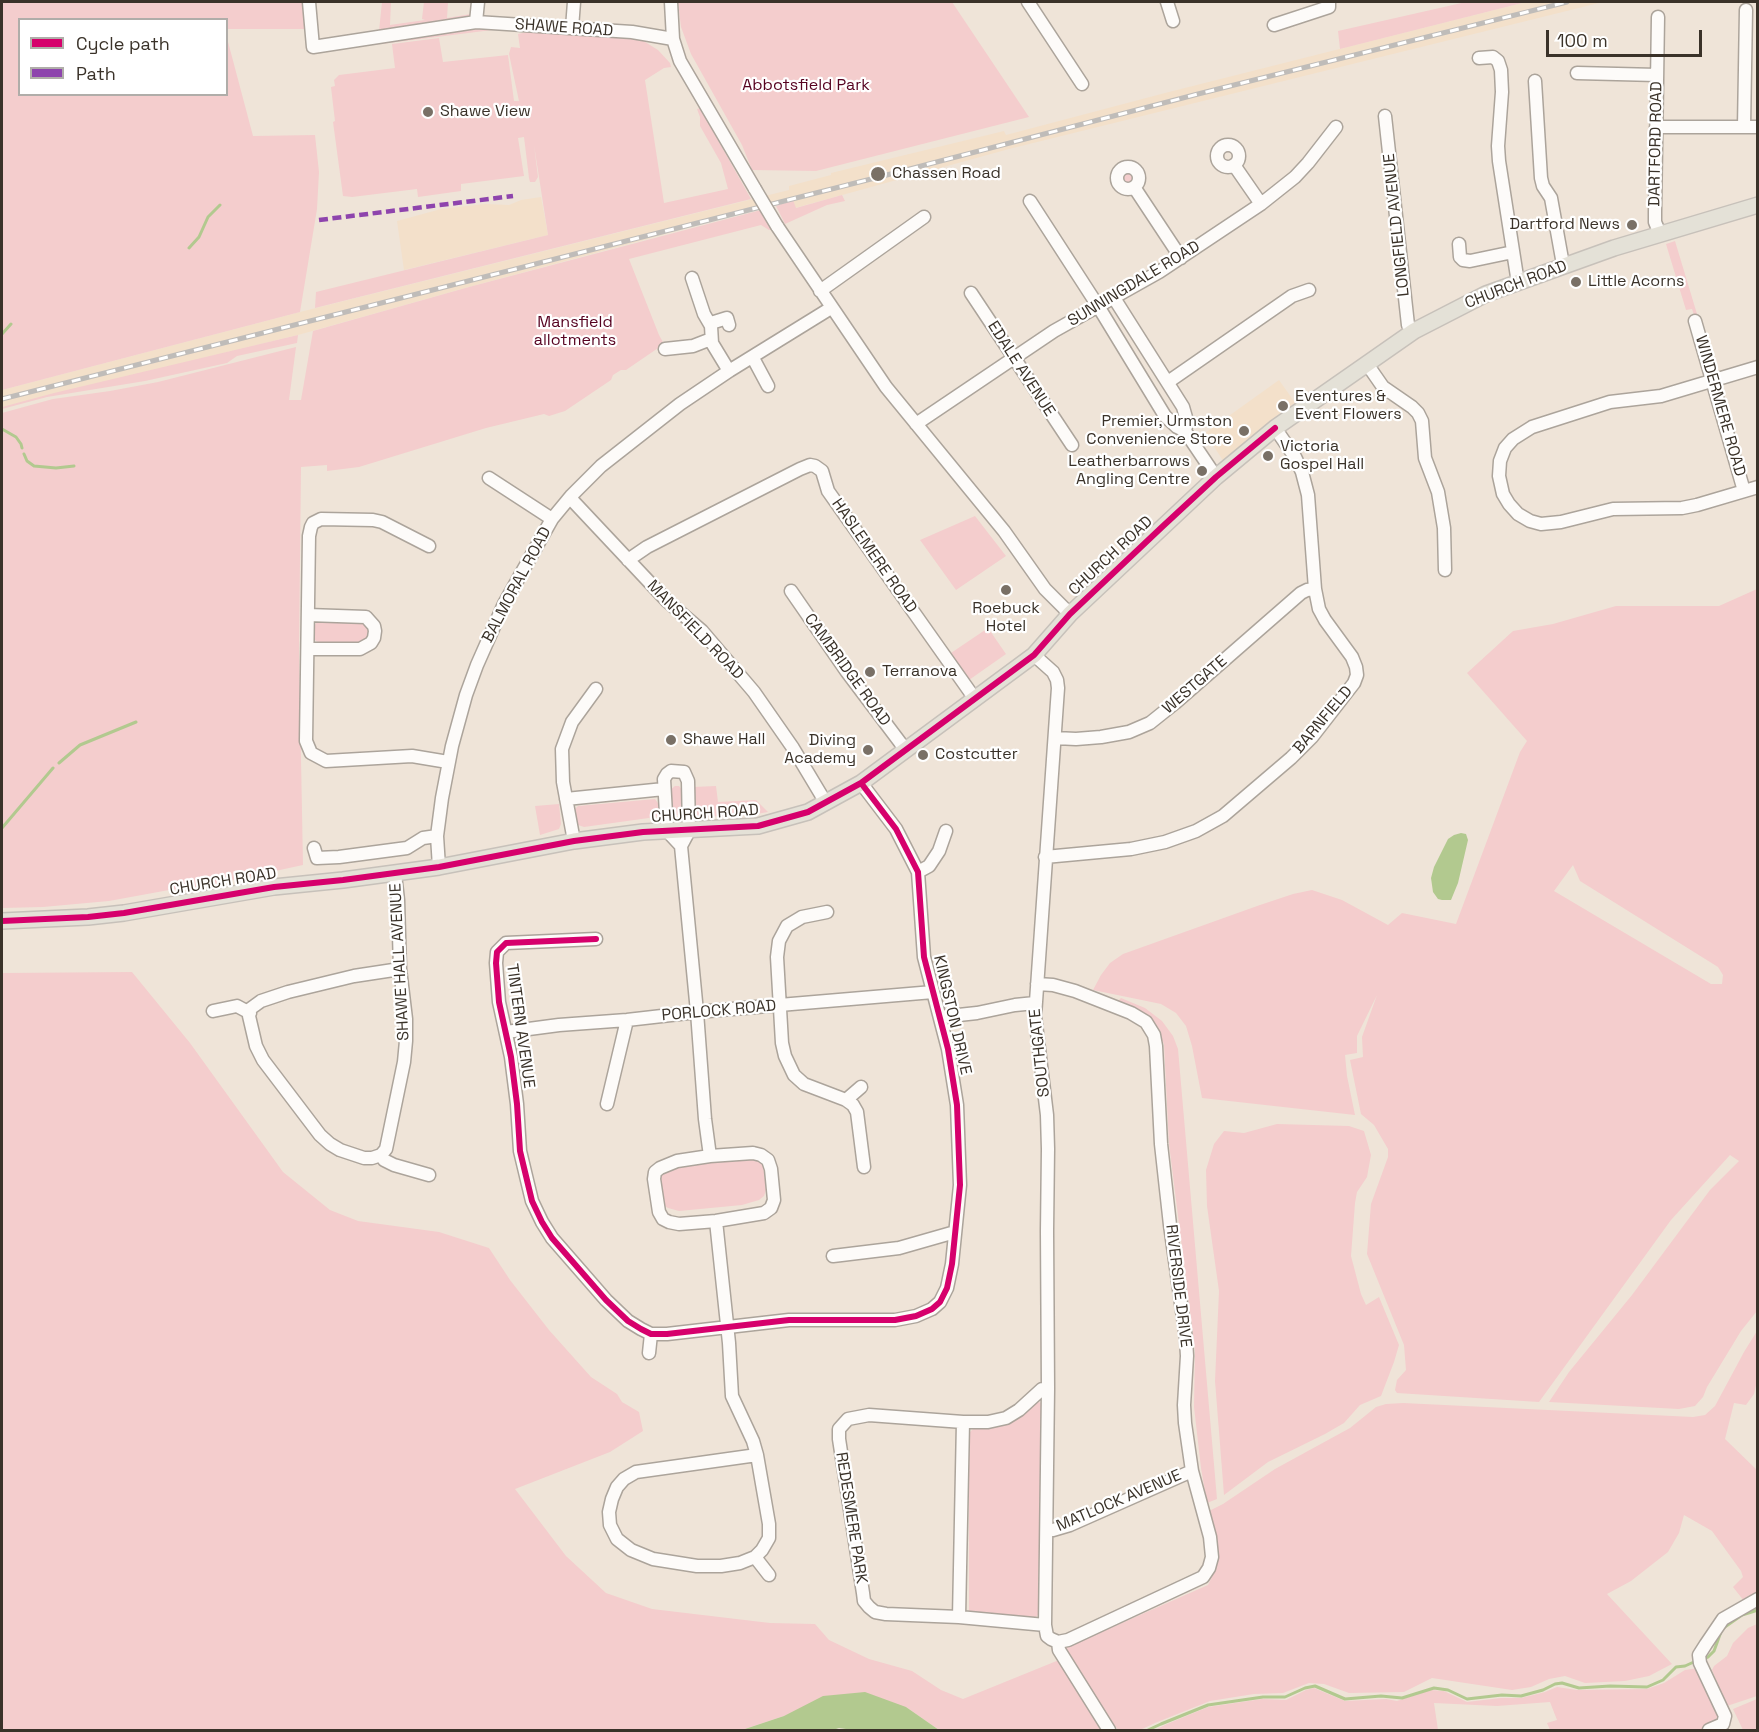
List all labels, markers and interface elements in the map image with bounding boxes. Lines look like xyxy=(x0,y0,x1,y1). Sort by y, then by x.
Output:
street label: SHAWE ROAD xyxy=(514,15,614,41)
legend xyxy=(18,18,228,96)
scale bar xyxy=(1549,18,1705,56)
text: 100 m xyxy=(1557,29,1608,52)
text: Cycle path xyxy=(76,32,170,55)
text: Path xyxy=(76,62,116,85)
park label: Abbotsfield Park xyxy=(742,76,870,96)
street label: DARTFORD ROAD xyxy=(1645,81,1667,207)
place label: Shawe View xyxy=(440,102,531,122)
marker: Shawe View xyxy=(421,105,435,119)
street label: LONGFIELD AVENUE xyxy=(1380,153,1414,297)
place label: Chassen Road xyxy=(892,164,1001,184)
marker: Chassen Road xyxy=(869,165,887,183)
place label: Dartford News xyxy=(1509,215,1620,235)
marker: Dartford News xyxy=(1625,218,1639,232)
street label: SUNNINGDALE ROAD xyxy=(1065,237,1203,331)
street label: CHURCH ROAD xyxy=(1462,257,1570,313)
place label: Little Acorns xyxy=(1588,272,1684,292)
marker: Little Acorns xyxy=(1569,275,1583,289)
park label: Mansfield allotments xyxy=(534,313,616,351)
street label: EDALE AVENUE xyxy=(983,318,1059,420)
street label: WINDERMERE ROAD xyxy=(1691,333,1749,479)
place label: Eventures & Event Flowers xyxy=(1295,387,1402,425)
marker: Eventures & Event Flowers xyxy=(1276,399,1290,413)
place label: Premier, Urmston Convenience Store xyxy=(1086,412,1232,450)
marker: Premier, Urmston Convenience Store xyxy=(1237,424,1251,438)
place label: Victoria Gospel Hall xyxy=(1280,437,1364,475)
marker: Victoria Gospel Hall xyxy=(1261,449,1275,463)
place label: Leatherbarrows Angling Centre xyxy=(1068,452,1190,490)
marker: Leatherbarrows Angling Centre xyxy=(1195,464,1209,478)
street label: HASLEMERE ROAD xyxy=(827,495,921,617)
street label: CHURCH ROAD xyxy=(1065,512,1157,600)
street label: BALMORAL ROAD xyxy=(478,524,556,646)
street label: MANSFIELD ROAD xyxy=(643,576,747,684)
marker: Roebuck Hotel xyxy=(999,583,1013,597)
place label: Roebuck Hotel xyxy=(972,599,1040,637)
street label: CAMBRIDGE ROAD xyxy=(800,610,894,730)
street label: WESTGATE xyxy=(1159,652,1231,718)
place label: Terranova xyxy=(882,662,957,682)
marker: Terranova xyxy=(863,665,877,679)
street label: BARNFIELD xyxy=(1289,682,1357,758)
place label: Shawe Hall xyxy=(683,730,765,750)
place label: Diving Academy xyxy=(784,731,856,769)
marker: Shawe Hall xyxy=(664,733,678,747)
marker: Diving Academy xyxy=(861,743,875,757)
place label: Costcutter xyxy=(935,745,1018,765)
marker: Costcutter xyxy=(916,748,930,762)
street label: CHURCH ROAD xyxy=(651,801,759,827)
street label: CHURCH ROAD xyxy=(168,864,278,900)
street label: SHAWE HALL AVENUE xyxy=(386,883,414,1041)
street label: KINGSTON DRIVE xyxy=(929,953,975,1077)
street label: TINTERN AVENUE xyxy=(502,962,538,1090)
street label: PORLOCK ROAD xyxy=(661,996,777,1026)
street label: SOUTHGATE xyxy=(1026,1008,1054,1098)
street label: RIVERSIDE DRIVE xyxy=(1161,1223,1195,1349)
street label: REDESMERE PARK xyxy=(831,1451,871,1585)
street label: MATLOCK AVENUE xyxy=(1054,1466,1184,1536)

